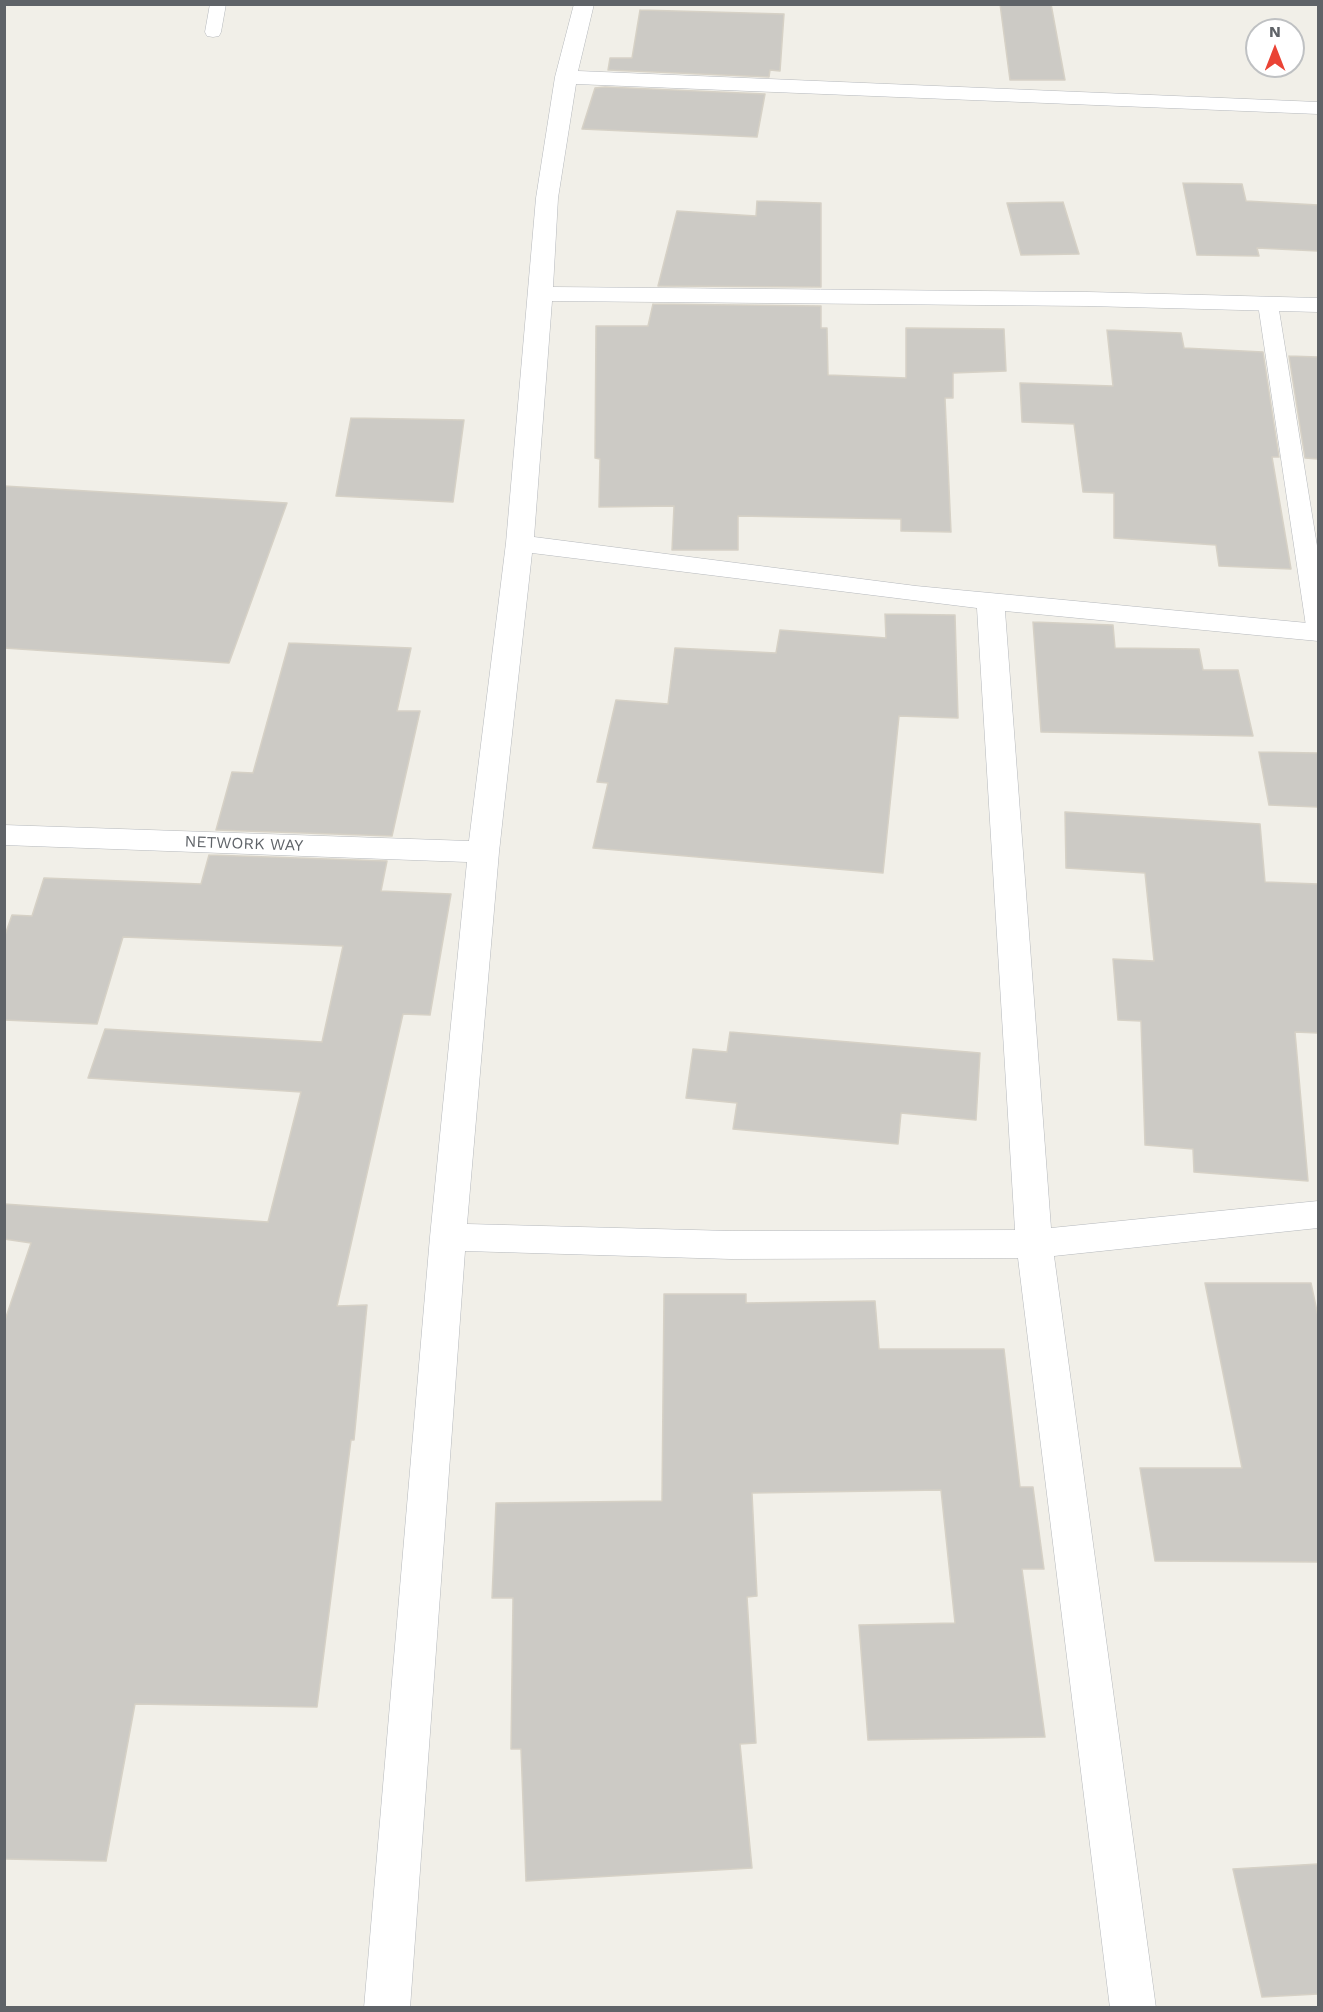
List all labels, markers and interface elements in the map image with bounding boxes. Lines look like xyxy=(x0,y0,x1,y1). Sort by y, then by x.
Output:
north arrow xyxy=(1245,18,1305,78)
text: N xyxy=(1269,22,1281,41)
street label: NETWORK WAY xyxy=(184,832,304,856)

